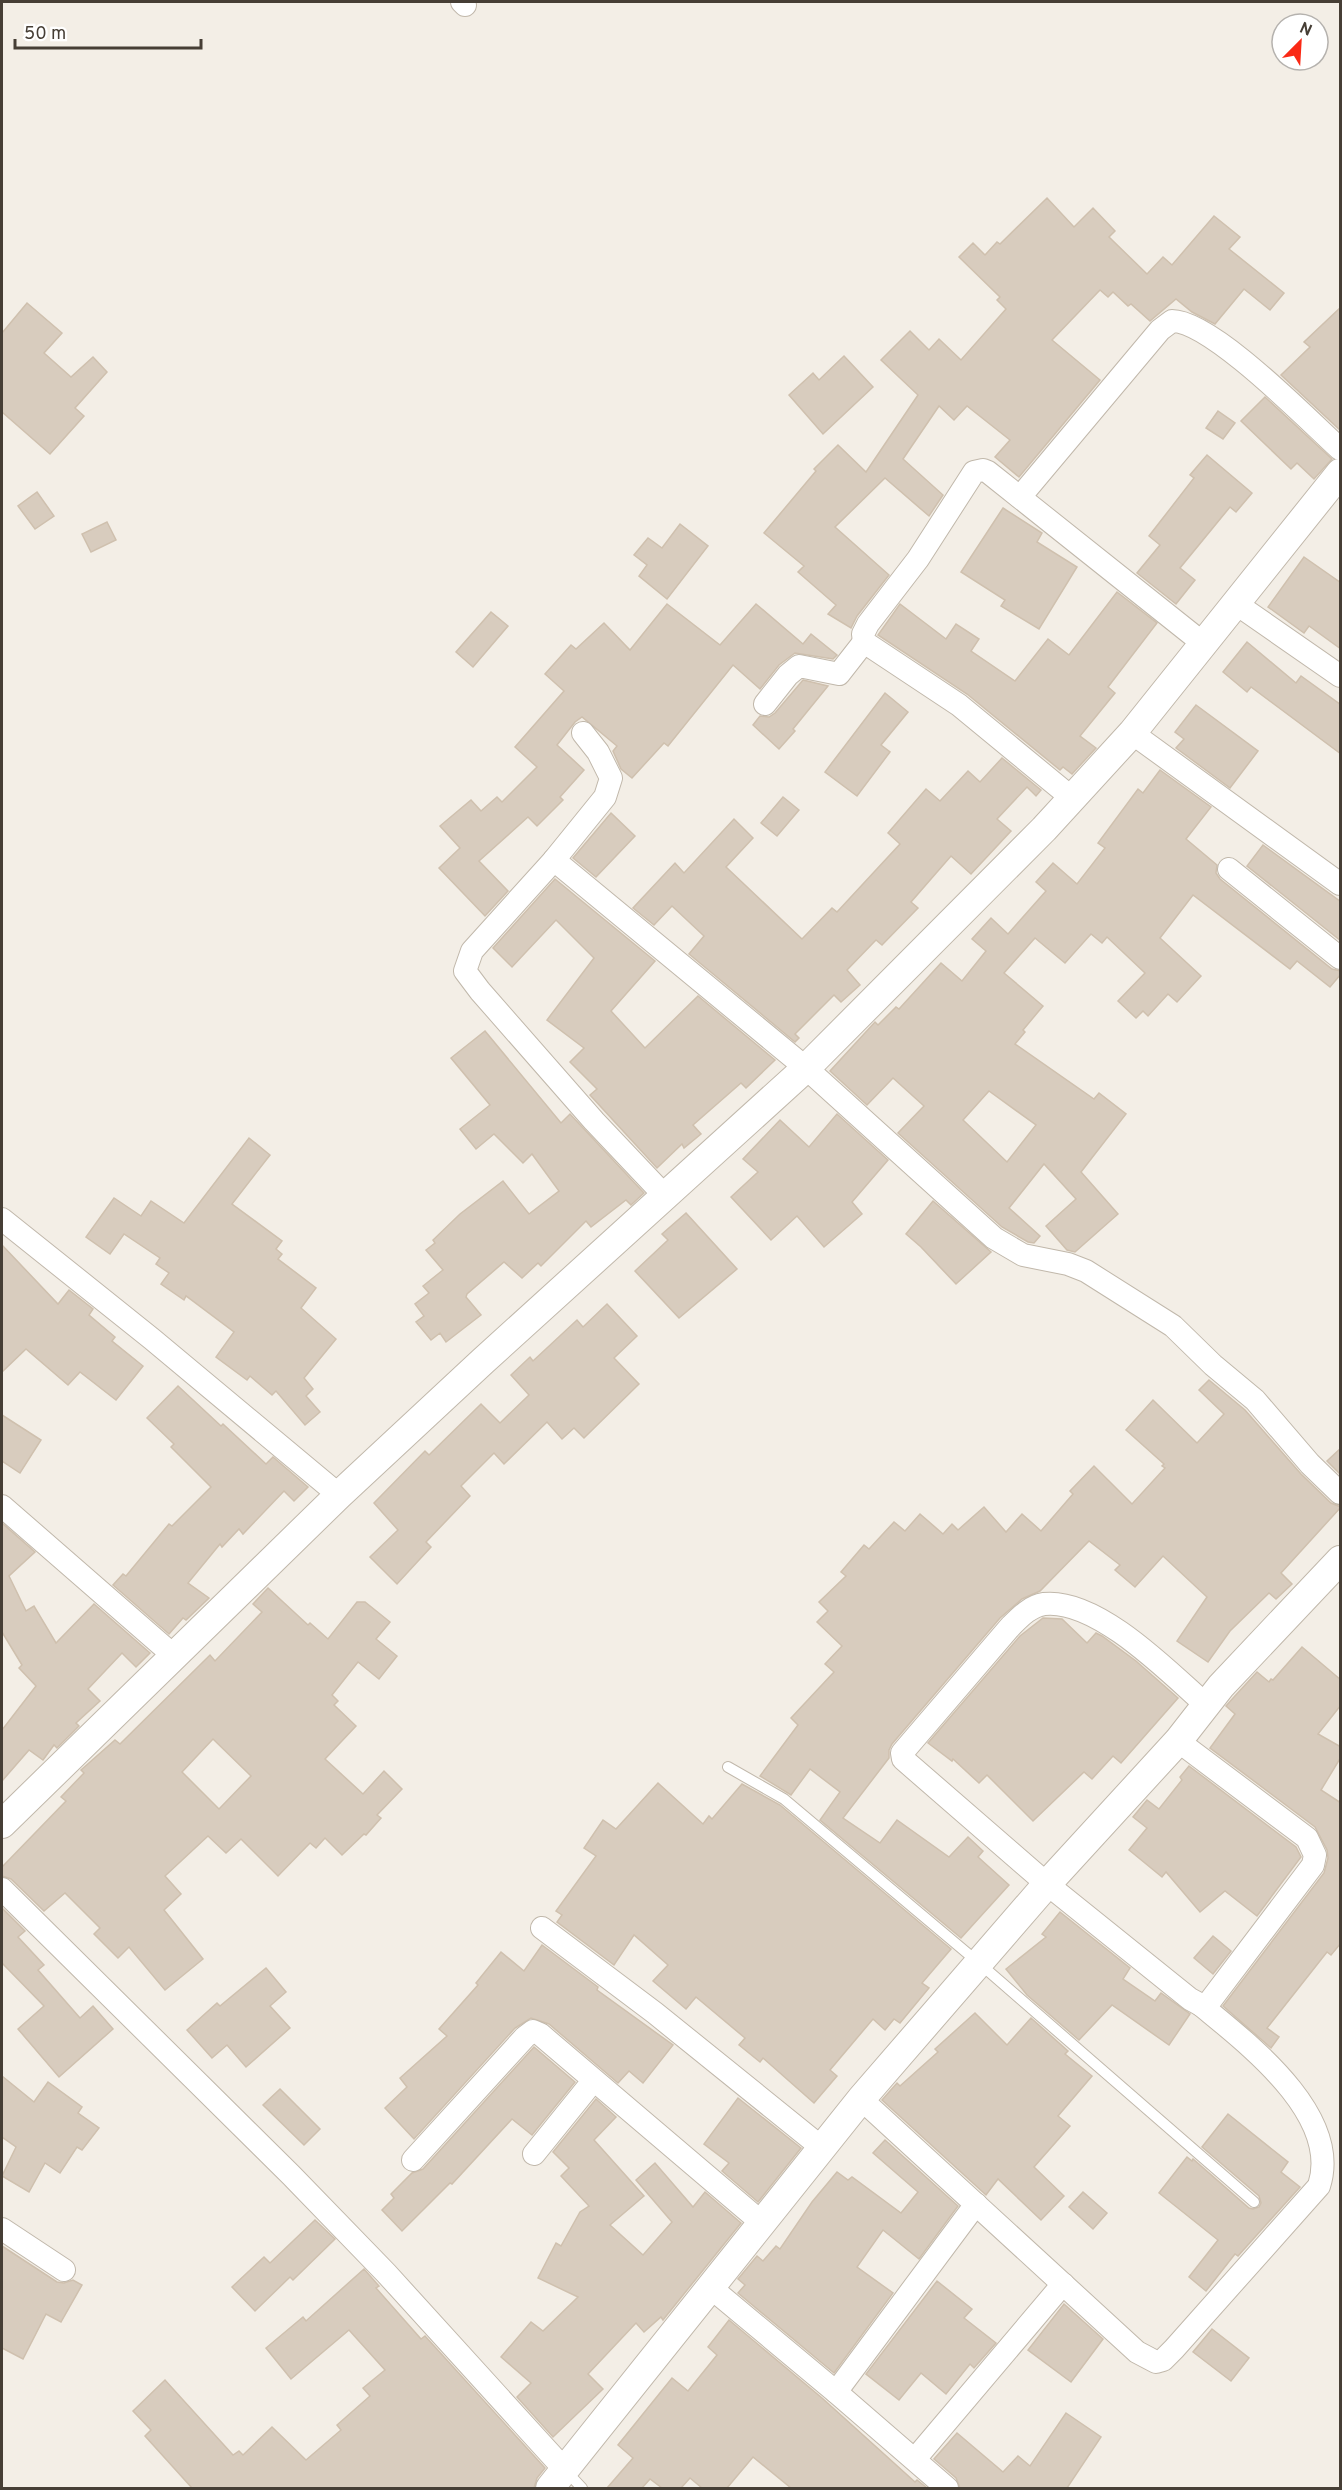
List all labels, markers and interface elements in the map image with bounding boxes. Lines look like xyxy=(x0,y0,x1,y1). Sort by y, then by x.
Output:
scale bar xyxy=(15,12,201,50)
north arrow xyxy=(1270,12,1330,72)
text: N xyxy=(1296,19,1315,42)
text: 50 m xyxy=(24,23,66,46)

